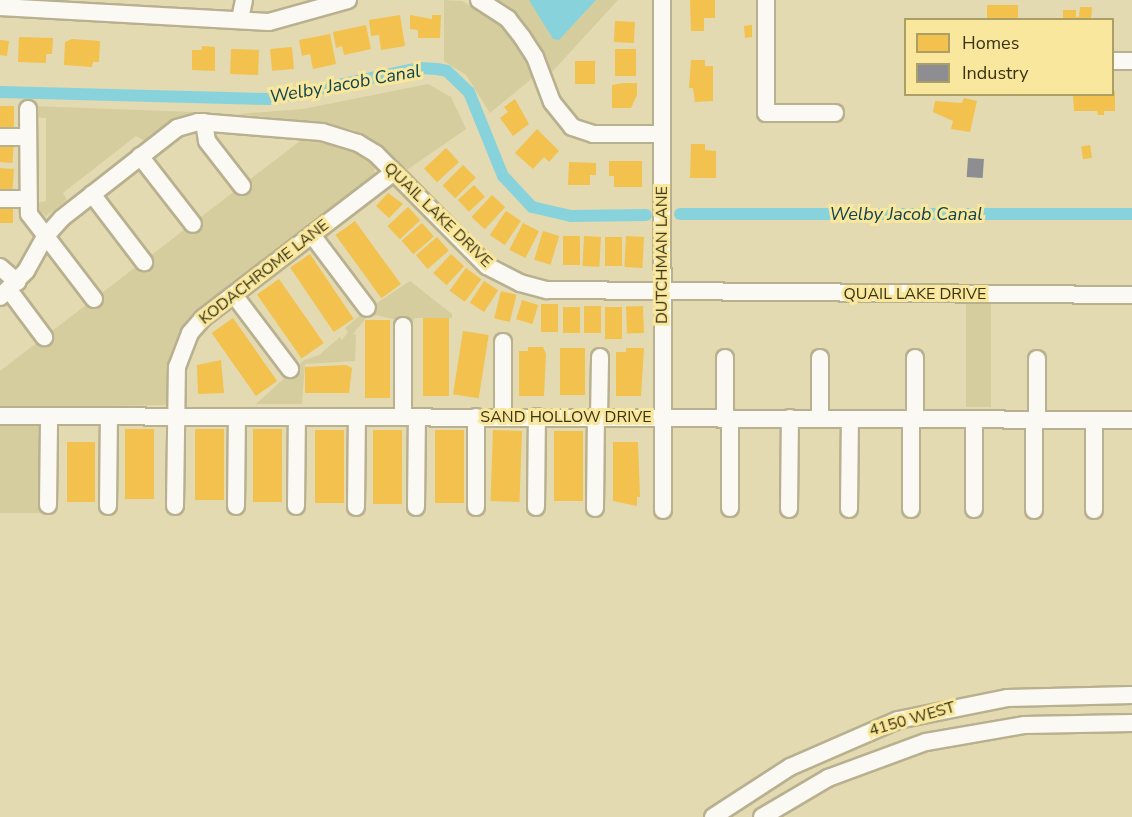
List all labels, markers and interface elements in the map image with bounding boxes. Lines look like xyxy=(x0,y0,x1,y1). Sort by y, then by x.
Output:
legend xyxy=(904,18,1114,96)
text: Homes xyxy=(962,31,1019,55)
water label: Welby Jacob Canal xyxy=(268,60,422,108)
text: Industry xyxy=(962,61,1029,85)
street label: QUAIL LAKE DRIVE xyxy=(380,158,496,272)
street label: DUTCHMAN LANE xyxy=(652,186,672,324)
water label: Welby Jacob Canal xyxy=(829,203,983,225)
street label: KODACHROME LANE xyxy=(195,215,333,329)
street label: QUAIL LAKE DRIVE xyxy=(844,284,986,304)
street label: SAND HOLLOW DRIVE xyxy=(480,407,652,427)
street label: 4150 WEST xyxy=(867,698,957,740)

